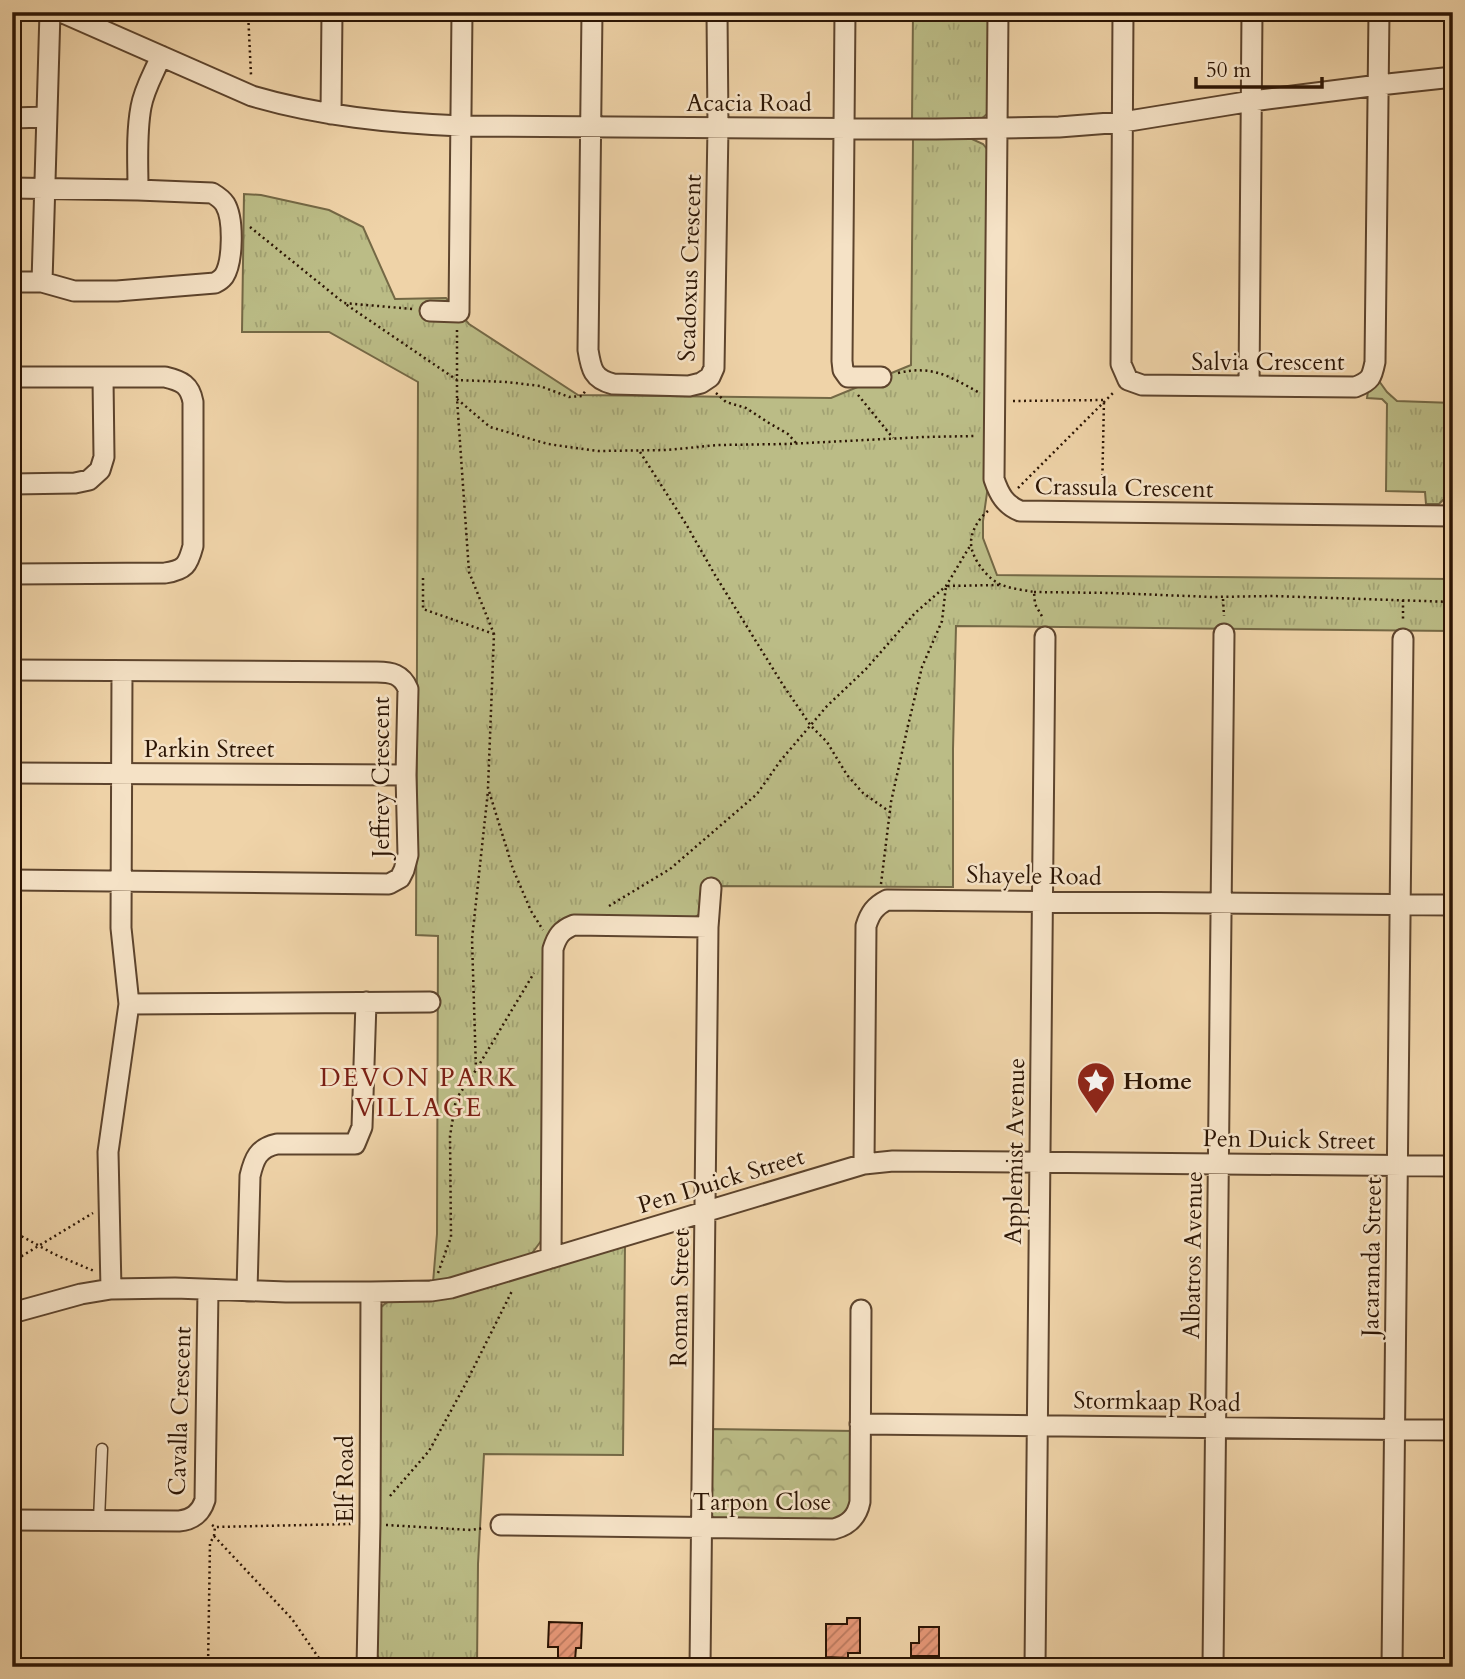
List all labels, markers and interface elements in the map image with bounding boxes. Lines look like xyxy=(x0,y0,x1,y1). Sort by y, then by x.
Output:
scale bar xyxy=(1196,46,1322,90)
text: 50 m xyxy=(1206,56,1251,85)
street label: Acacia Road xyxy=(686,87,812,120)
street label: Scadoxus Crescent xyxy=(670,173,710,362)
street label: Salvia Crescent xyxy=(1191,346,1345,379)
street label: Crassula Crescent xyxy=(1034,470,1214,506)
street label: Jeffrey Crescent xyxy=(365,696,398,861)
street label: Parkin Street xyxy=(144,733,275,766)
street label: Shayele Road xyxy=(966,858,1102,894)
street label: Applemist Avenue xyxy=(997,1057,1033,1245)
district label: DEVON PARK VILLAGE xyxy=(319,1060,519,1125)
place icon: Home xyxy=(1075,1060,1117,1115)
place label: Home xyxy=(1123,1065,1192,1098)
street label: Pen Duick Street xyxy=(1202,1122,1376,1158)
street label: Pen Duick Street xyxy=(634,1140,809,1222)
street label: Albatros Avenue xyxy=(1175,1171,1211,1339)
street label: Jacaranda Street xyxy=(1354,1176,1390,1340)
street label: Roman Street xyxy=(662,1228,698,1367)
street label: Cavalla Crescent xyxy=(161,1325,199,1496)
street label: Stormkaap Road xyxy=(1073,1384,1241,1420)
street label: Elf Road xyxy=(329,1435,362,1523)
street label: Tarpon Close xyxy=(693,1486,831,1519)

